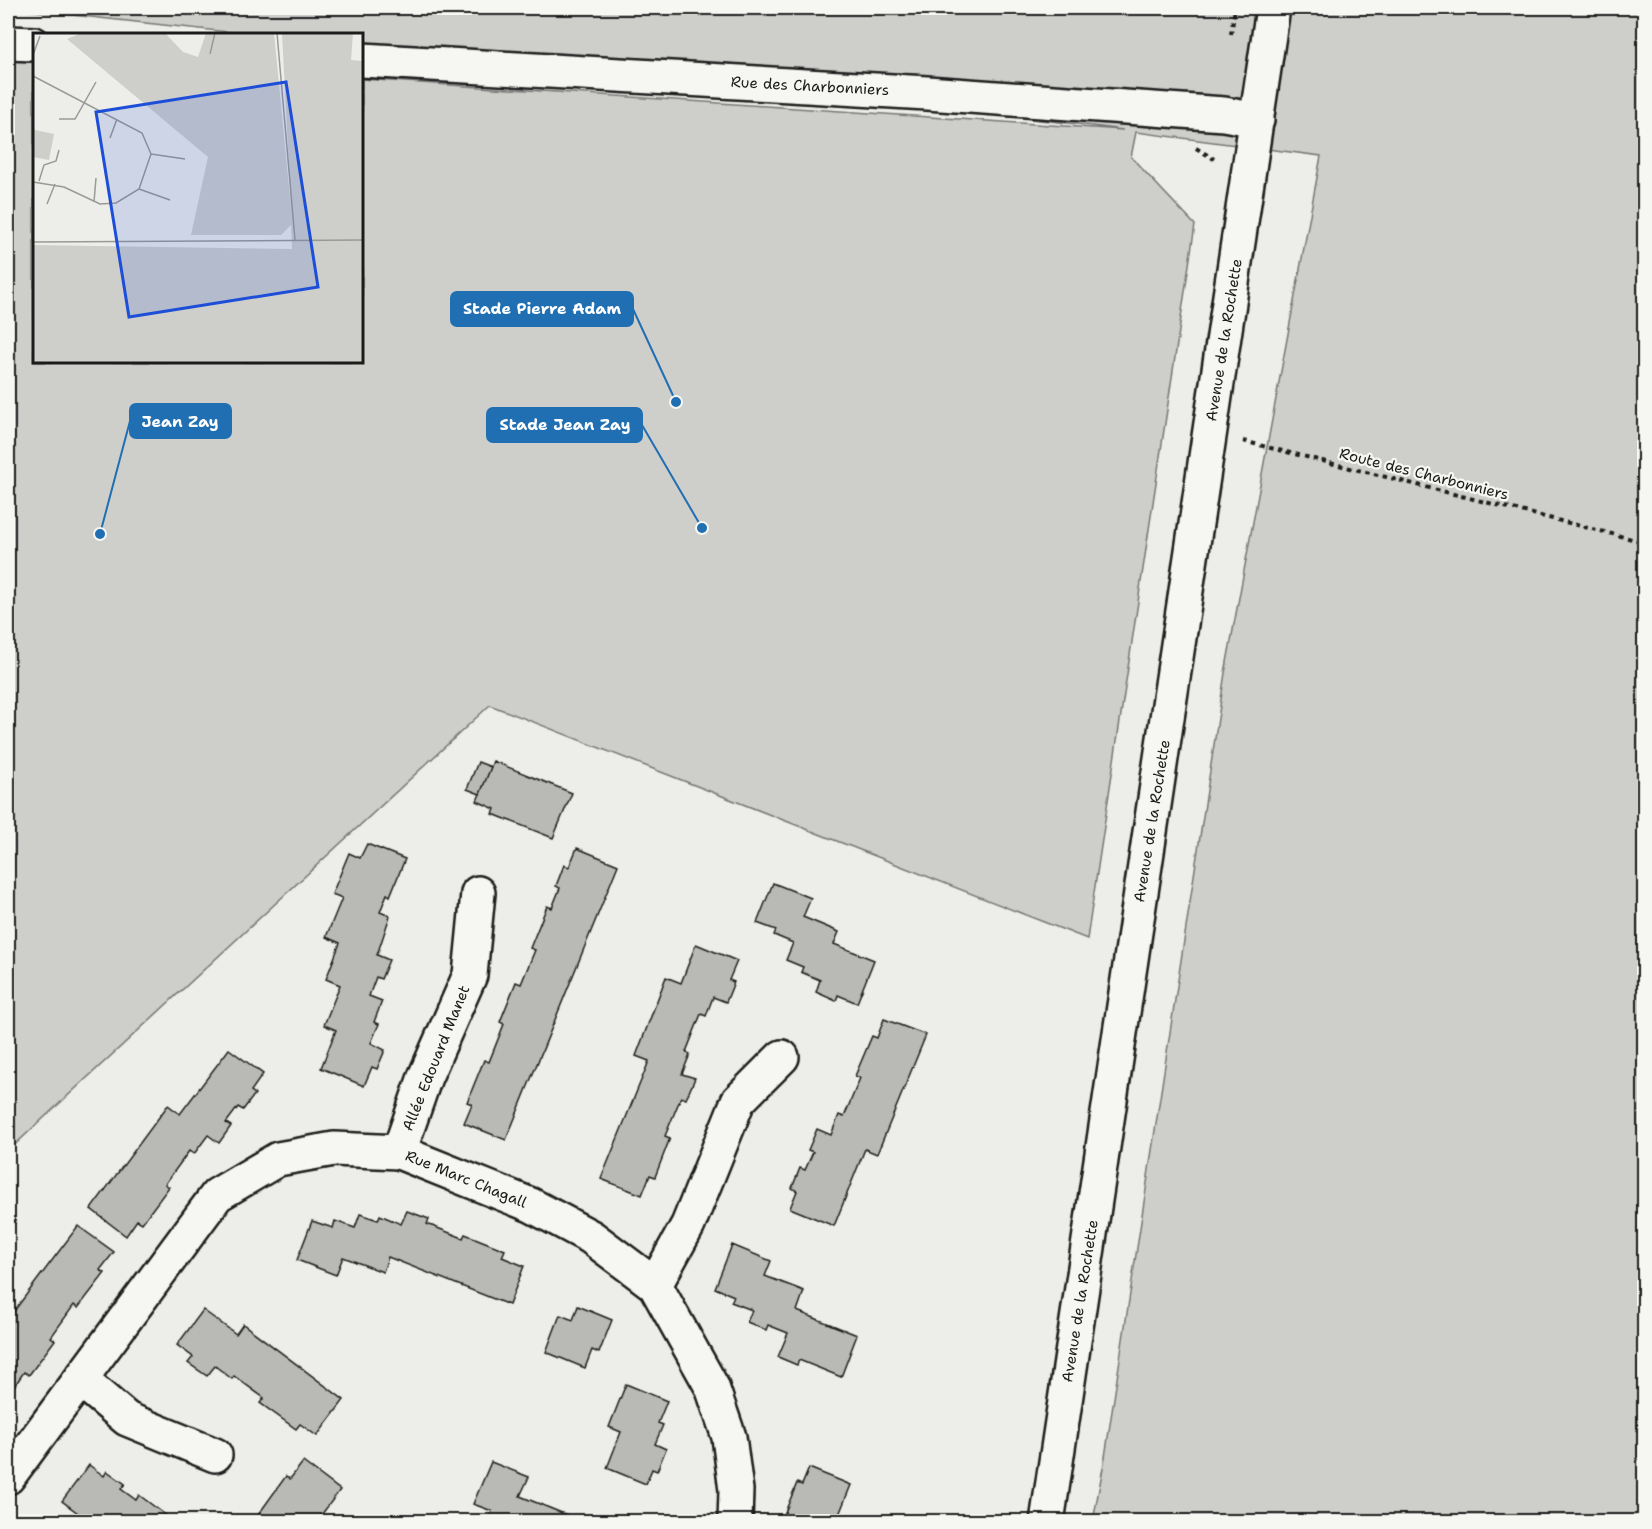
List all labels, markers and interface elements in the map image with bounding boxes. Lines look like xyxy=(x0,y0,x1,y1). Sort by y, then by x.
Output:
inset map xyxy=(33,33,363,363)
street label: Rue des Charbonniers xyxy=(730,72,890,100)
street label: Avenue de la Rochette xyxy=(1201,257,1247,423)
callout: Stade Pierre Adam xyxy=(451,292,633,326)
text: Stade Pierre Adam xyxy=(463,298,622,319)
callout: Jean Zay xyxy=(130,404,231,438)
callout: Stade Jean Zay xyxy=(487,408,642,442)
text: Jean Zay xyxy=(141,411,219,432)
text: Stade Jean Zay xyxy=(500,414,630,435)
street label: Route des Charbonniers xyxy=(1337,443,1511,505)
street label: Avenue de la Rochette xyxy=(1129,738,1175,904)
street label: Allée Edouard Manet xyxy=(398,982,474,1134)
street label: Rue Marc Chagall xyxy=(402,1146,530,1213)
street label: Avenue de la Rochette xyxy=(1057,1218,1103,1384)

